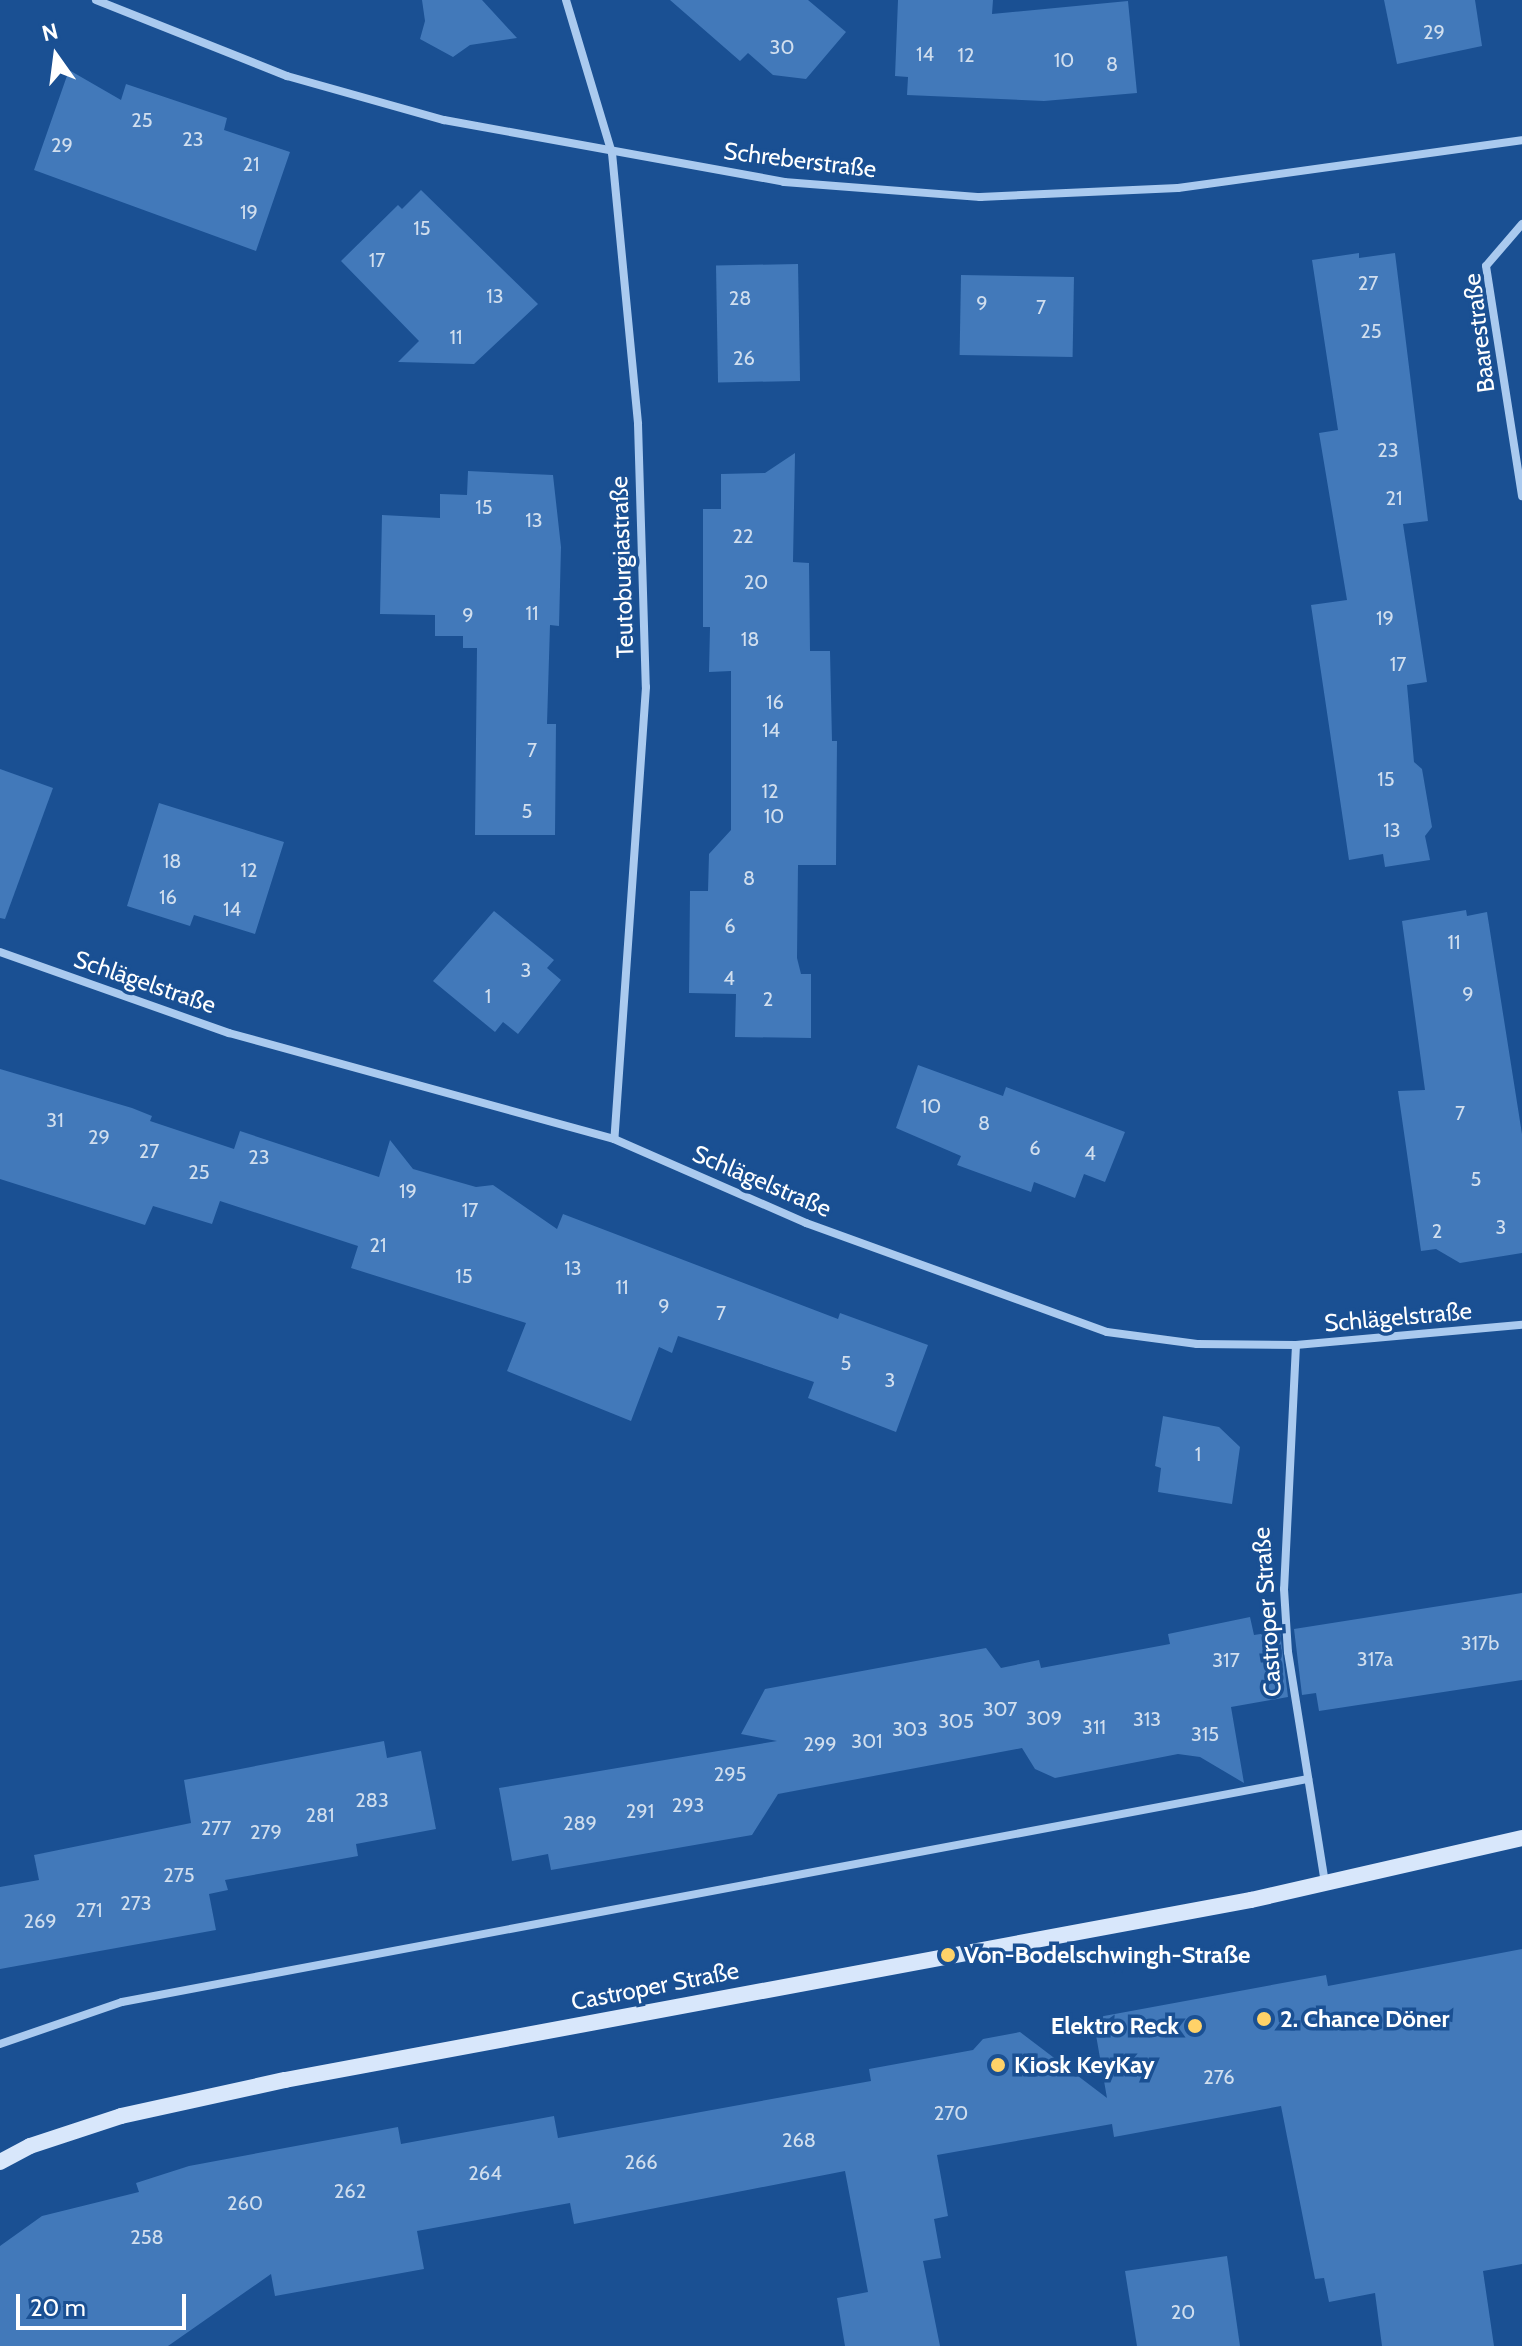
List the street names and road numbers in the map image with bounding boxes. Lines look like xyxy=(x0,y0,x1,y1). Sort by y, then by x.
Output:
street label: Schreberstraße xyxy=(722,136,878,184)
street label: Baarestraße xyxy=(1457,272,1501,394)
street label: Teutoburgiastraße xyxy=(604,475,640,659)
street label: Schlägelstraße xyxy=(70,944,220,1020)
street label: Schlägelstraße xyxy=(688,1139,836,1223)
street label: Schlägelstraße xyxy=(1323,1296,1473,1338)
street label: Castroper Straße xyxy=(1247,1526,1287,1698)
street label: Castroper Straße xyxy=(569,1956,741,2016)

